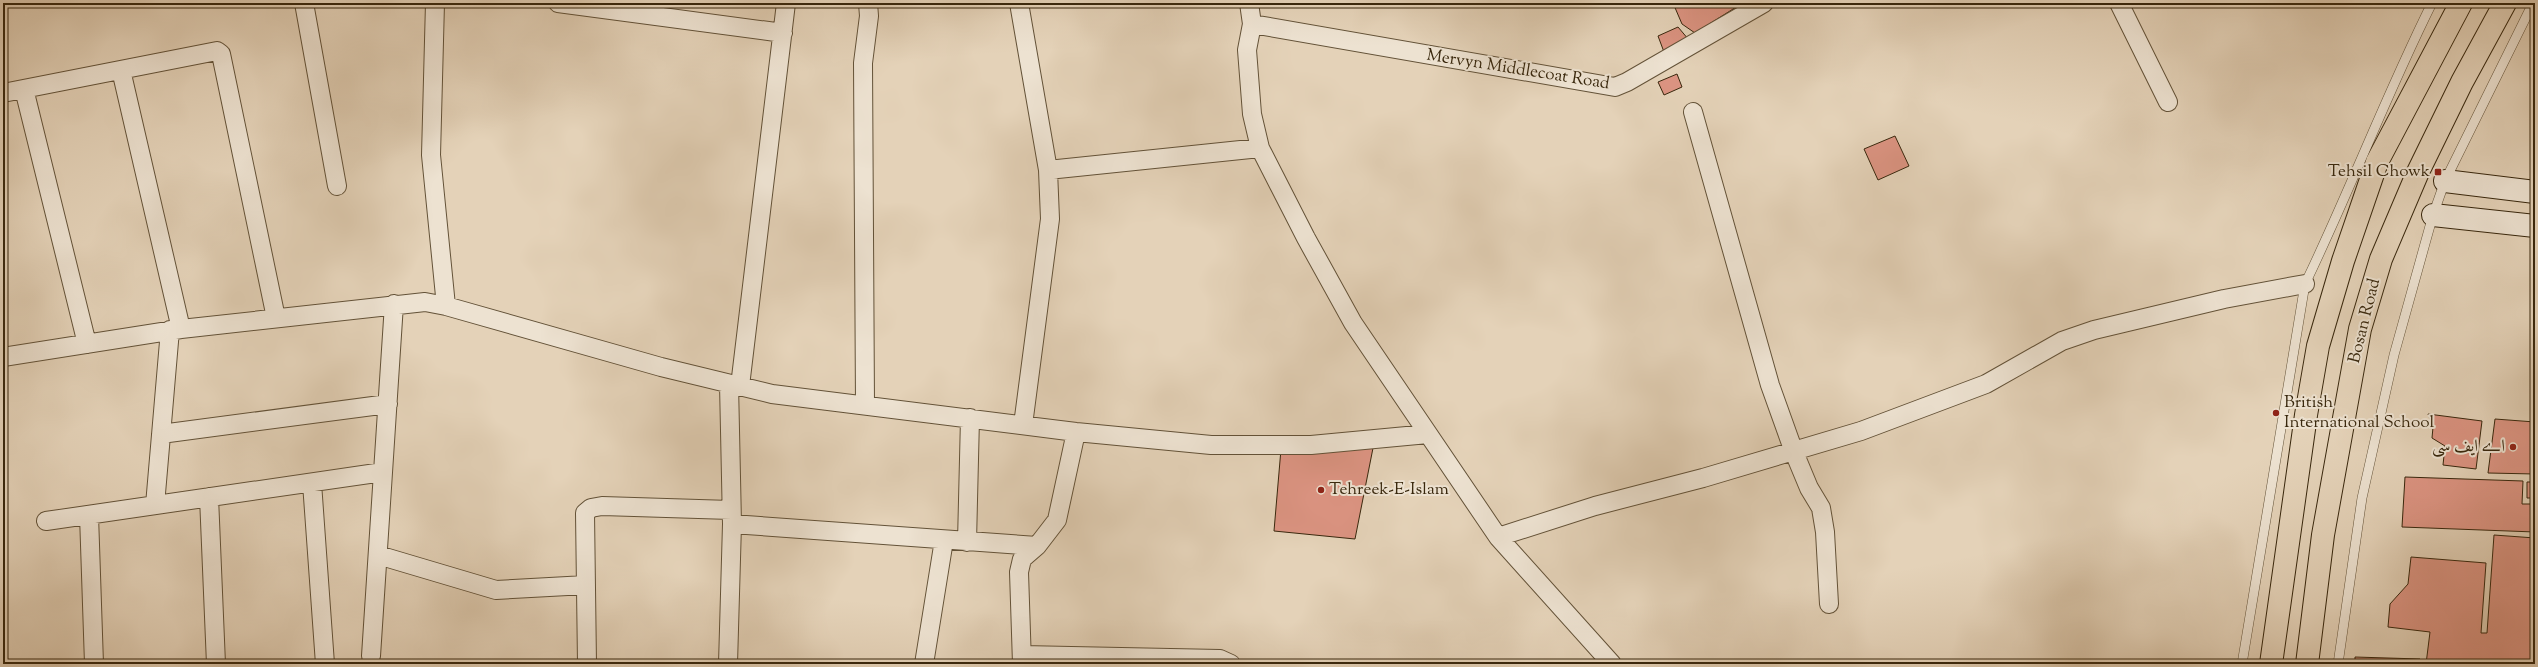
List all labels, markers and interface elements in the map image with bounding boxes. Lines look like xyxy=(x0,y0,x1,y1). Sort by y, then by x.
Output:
street label: Mervyn Middlecoat Road xyxy=(1425,44,1612,96)
place label: Tehsil Chowk xyxy=(2328,160,2430,184)
marker: Tehsil Chowk xyxy=(2433,167,2443,177)
street label: Bosan Road xyxy=(2343,276,2387,366)
place label: British International School xyxy=(2284,391,2434,435)
marker: British International School xyxy=(2271,408,2281,418)
place label: اے ایف سی xyxy=(2432,435,2505,459)
marker: اے ایف سی xyxy=(2508,442,2518,452)
place label: Tehreek-E-Islam xyxy=(1329,478,1449,502)
marker: Tehreek-E-Islam xyxy=(1316,485,1326,495)

